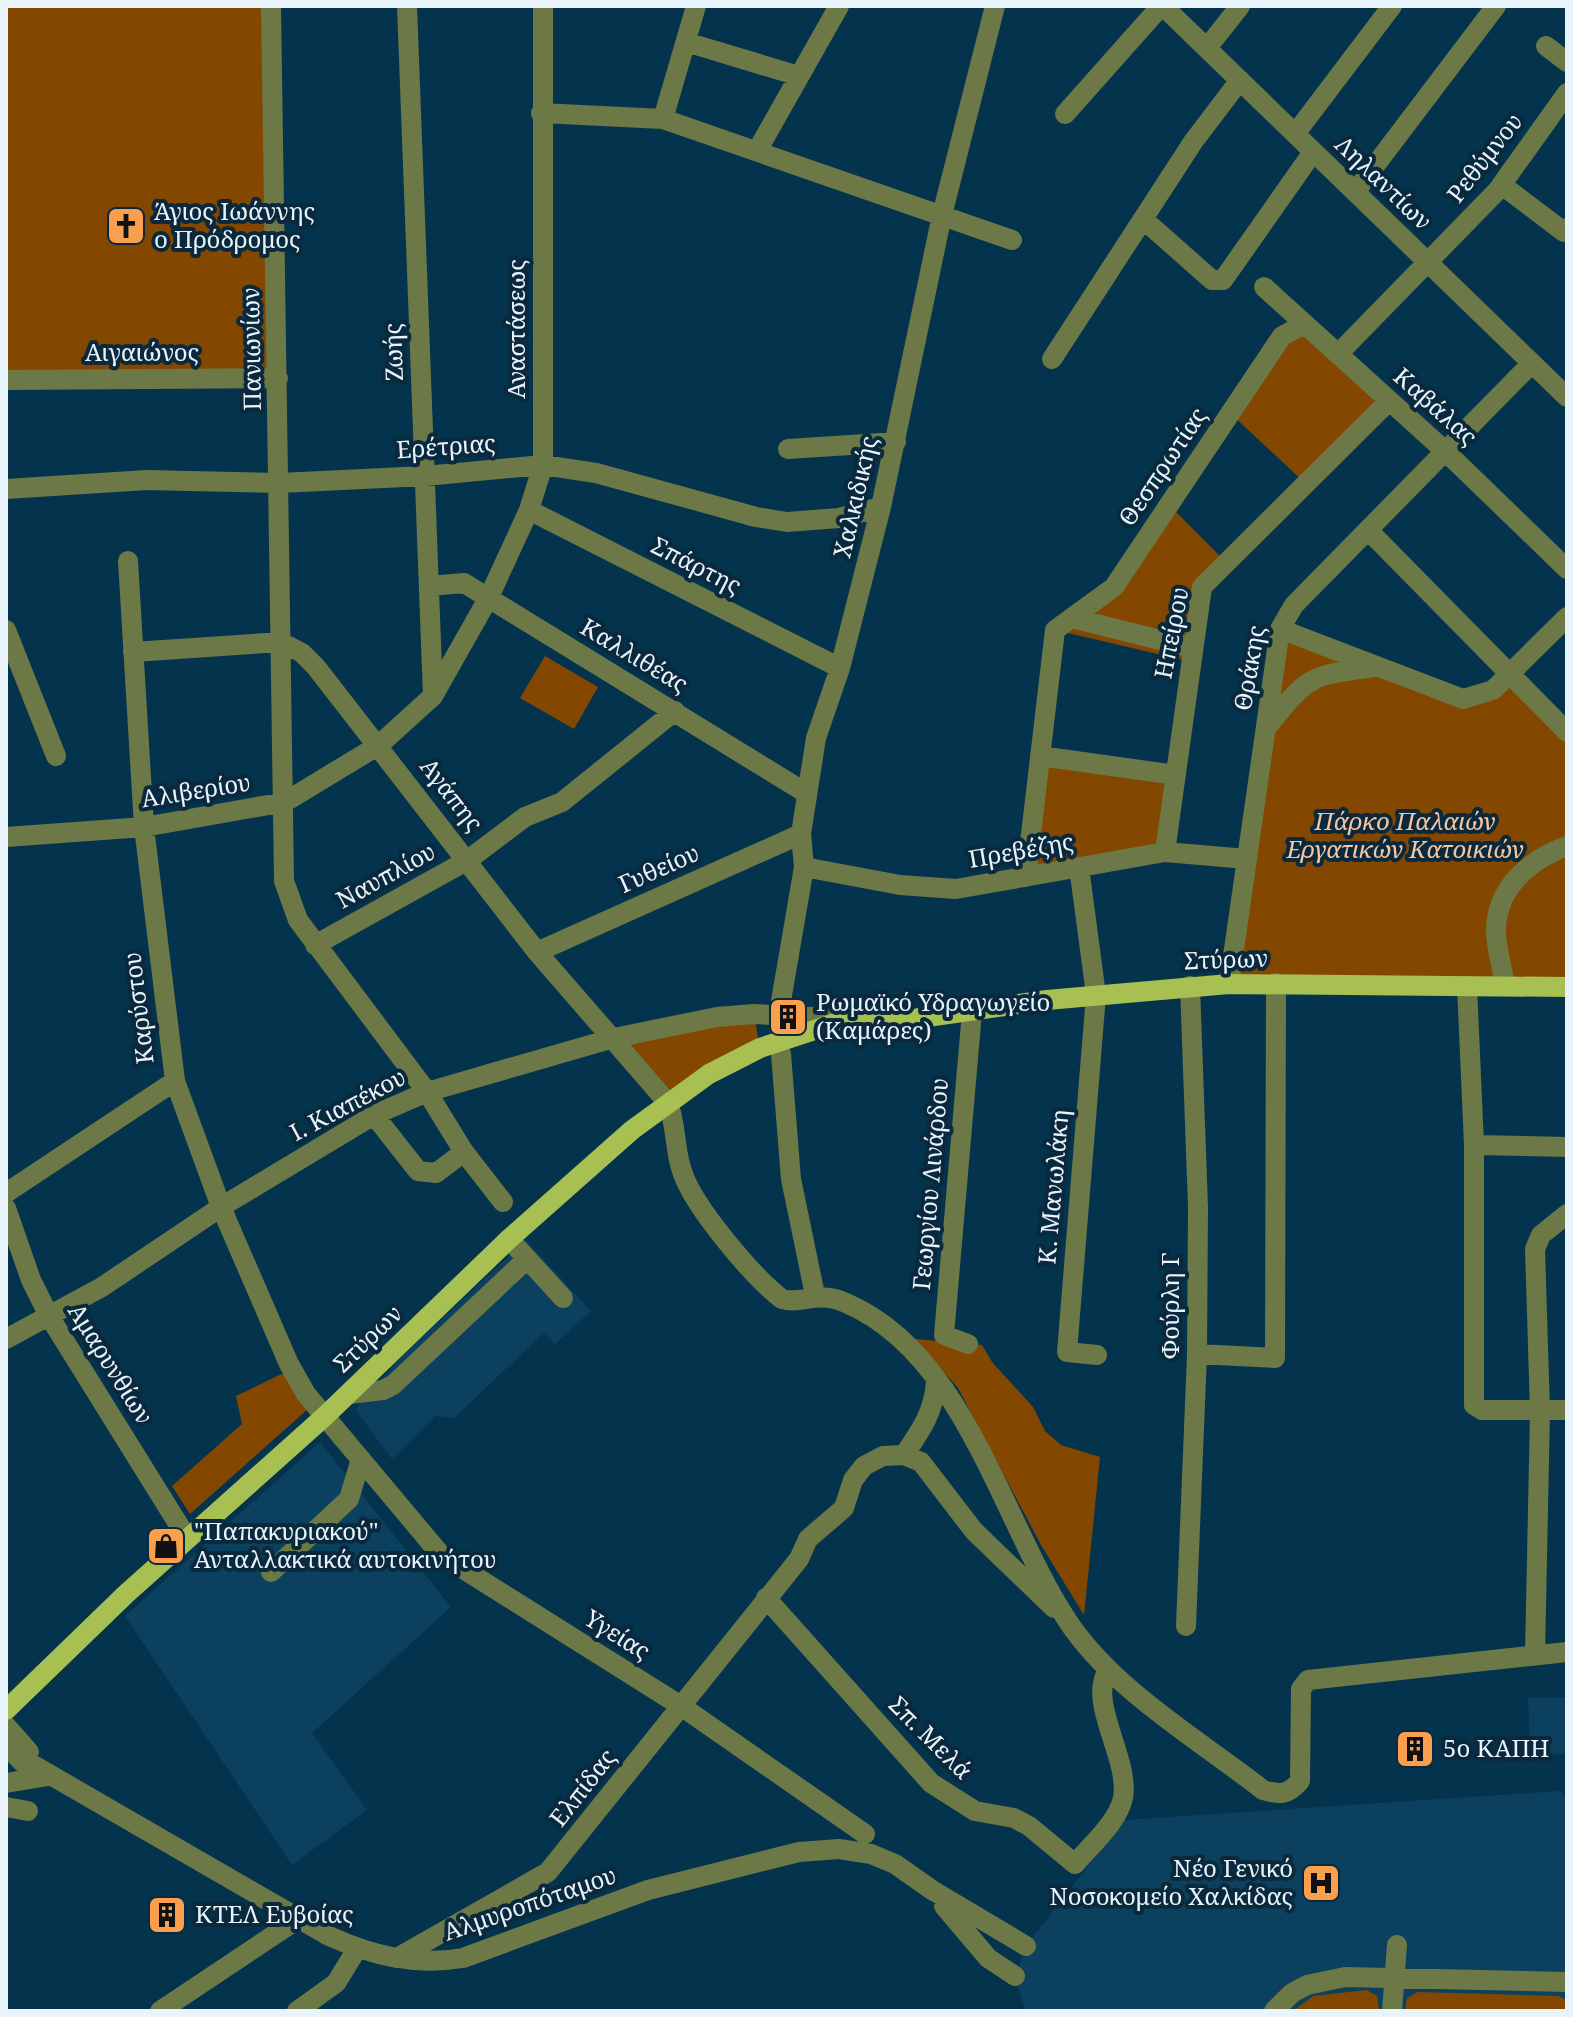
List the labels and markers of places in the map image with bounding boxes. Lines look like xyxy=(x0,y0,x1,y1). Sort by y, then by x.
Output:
place label: Άγιος Ιωάννης ο Πρόδρομος xyxy=(154,194,315,255)
church icon: Άγιος Ιωάννης ο Πρόδρομος xyxy=(105,205,147,247)
place label: Ρωμαϊκό Υδραγωγείο (Καμάρες) xyxy=(816,985,1050,1046)
building icon: Ρωμαϊκό Υδραγωγείο (Καμάρες) xyxy=(767,996,809,1038)
place label: "Παπακυριακού" Ανταλλακτικά αυτοκινήτου xyxy=(194,1514,497,1575)
shop icon: "Παπακυριακού" Ανταλλακτικά αυτοκινήτου xyxy=(145,1525,187,1567)
building icon: 5ο ΚΑΠΗ xyxy=(1394,1728,1436,1770)
place label: 5ο ΚΑΠΗ xyxy=(1443,1731,1549,1764)
place label: Νέο Γενικό Νοσοκομείο Χαλκίδας xyxy=(1049,1851,1293,1912)
hospital icon: Νέο Γενικό Νοσοκομείο Χαλκίδας xyxy=(1300,1862,1342,1904)
building icon: ΚΤΕΛ Ευβοίας xyxy=(146,1894,188,1936)
place label: ΚΤΕΛ Ευβοίας xyxy=(195,1897,353,1930)

